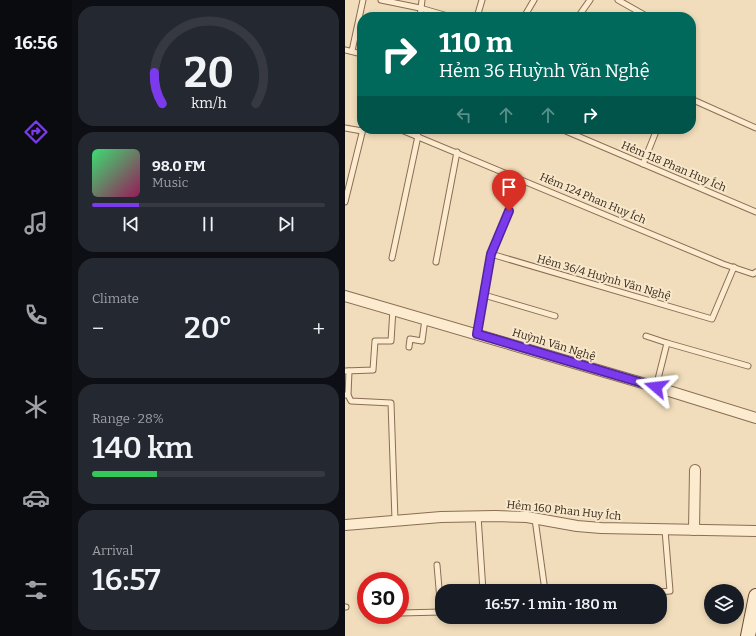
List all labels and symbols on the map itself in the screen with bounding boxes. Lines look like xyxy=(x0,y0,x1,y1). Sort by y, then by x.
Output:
street label: Hẻm 118 Phan Huy Ích xyxy=(619,138,729,195)
street label: Hẻm 124 Phan Huy Ích xyxy=(538,169,648,227)
pin xyxy=(492,170,526,211)
street label: Hẻm 36/4 Huỳnh Văn Nghệ xyxy=(535,252,672,303)
street label: Huỳnh Văn Nghệ xyxy=(511,326,597,363)
position arrow xyxy=(635,366,677,408)
street label: Hẻm 160 Phan Huy Ích xyxy=(506,497,622,523)
speed limit sign: 30 xyxy=(357,572,409,624)

